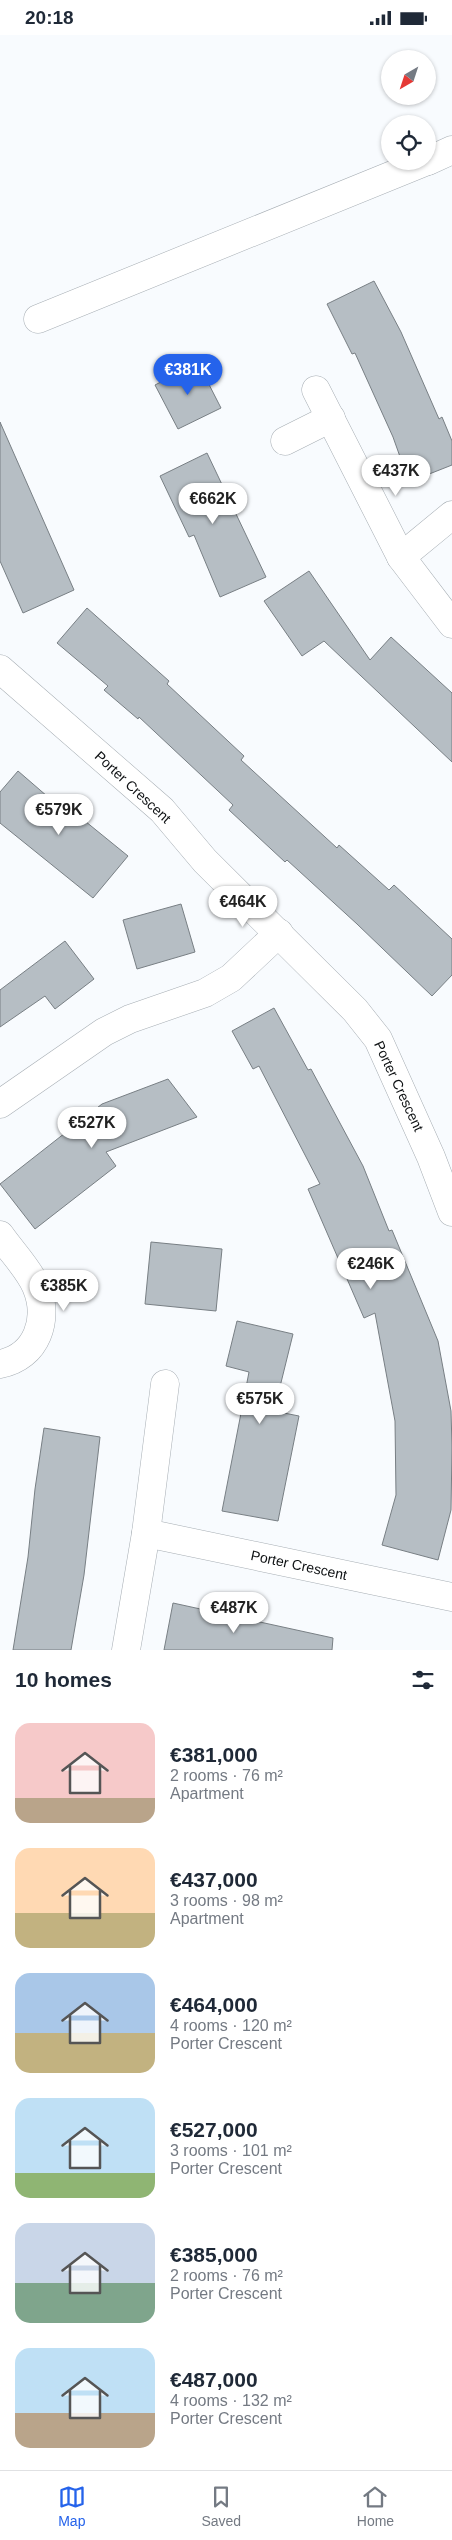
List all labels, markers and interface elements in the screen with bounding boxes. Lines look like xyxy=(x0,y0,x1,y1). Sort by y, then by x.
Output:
text: 20:18 xyxy=(25,7,74,28)
north arrow xyxy=(381,50,436,105)
map controls xyxy=(381,50,436,170)
button: locate xyxy=(381,115,436,170)
pin: €381K xyxy=(153,353,223,396)
text: €381K xyxy=(164,361,212,378)
pin: €437K xyxy=(361,455,431,497)
text: €437K xyxy=(372,462,420,479)
pin: €662K xyxy=(178,483,248,525)
text: €662K xyxy=(189,490,237,507)
street label: Porter Crescent xyxy=(92,748,174,826)
pin: €579K xyxy=(24,793,94,836)
text: €579K xyxy=(35,801,83,818)
pin: €464K xyxy=(208,885,278,928)
text: €464K xyxy=(219,893,267,910)
street label: Porter Crescent xyxy=(371,1038,427,1134)
pin: €527K xyxy=(57,1107,127,1149)
text: €527K xyxy=(68,1114,116,1131)
pin: €246K xyxy=(336,1247,406,1290)
text: €246K xyxy=(347,1255,395,1272)
pin: €385K xyxy=(29,1269,99,1312)
text: €385K xyxy=(40,1277,88,1294)
pin: €575K xyxy=(225,1383,295,1425)
text: €575K xyxy=(236,1390,284,1407)
street label: Porter Crescent xyxy=(249,1547,349,1583)
pin: €487K xyxy=(199,1591,269,1634)
text: €487K xyxy=(210,1599,258,1616)
icon: filters xyxy=(409,1666,437,1694)
text: 10 homes xyxy=(15,1668,112,1691)
icon: home xyxy=(55,1743,115,1803)
text: €381,000 xyxy=(170,1743,258,1766)
text: 2 rooms · 76 m² xyxy=(170,1767,283,1784)
text: Apartment xyxy=(170,1785,244,1802)
icon: home xyxy=(55,1868,115,1928)
text: €437,000 xyxy=(170,1868,258,1891)
text: 3 rooms · 98 m² xyxy=(170,1892,283,1909)
text: Apartment xyxy=(170,1910,244,1927)
icon: home xyxy=(55,1993,115,2053)
text: €464,000 xyxy=(170,1993,258,2016)
text: 4 rooms · 120 m² xyxy=(170,2017,292,2034)
text: Porter Crescent xyxy=(170,2035,282,2052)
icon: home xyxy=(55,2118,115,2178)
text: €527,000 xyxy=(170,2118,258,2141)
text: 3 rooms · 101 m² xyxy=(170,2142,292,2159)
text: Porter Crescent xyxy=(170,2160,282,2177)
icon: home xyxy=(55,2243,115,2303)
text: €385,000 xyxy=(170,2243,258,2266)
text: 2 rooms · 76 m² xyxy=(170,2267,283,2284)
text: Porter Crescent xyxy=(170,2285,282,2302)
icon: home xyxy=(55,2368,115,2428)
text: €487,000 xyxy=(170,2368,258,2391)
text: 4 rooms · 132 m² xyxy=(170,2392,292,2409)
text: Porter Crescent xyxy=(170,2410,282,2427)
tab: Map xyxy=(58,2483,86,2529)
tab: Saved xyxy=(201,2483,241,2529)
tab: Home xyxy=(357,2483,394,2529)

